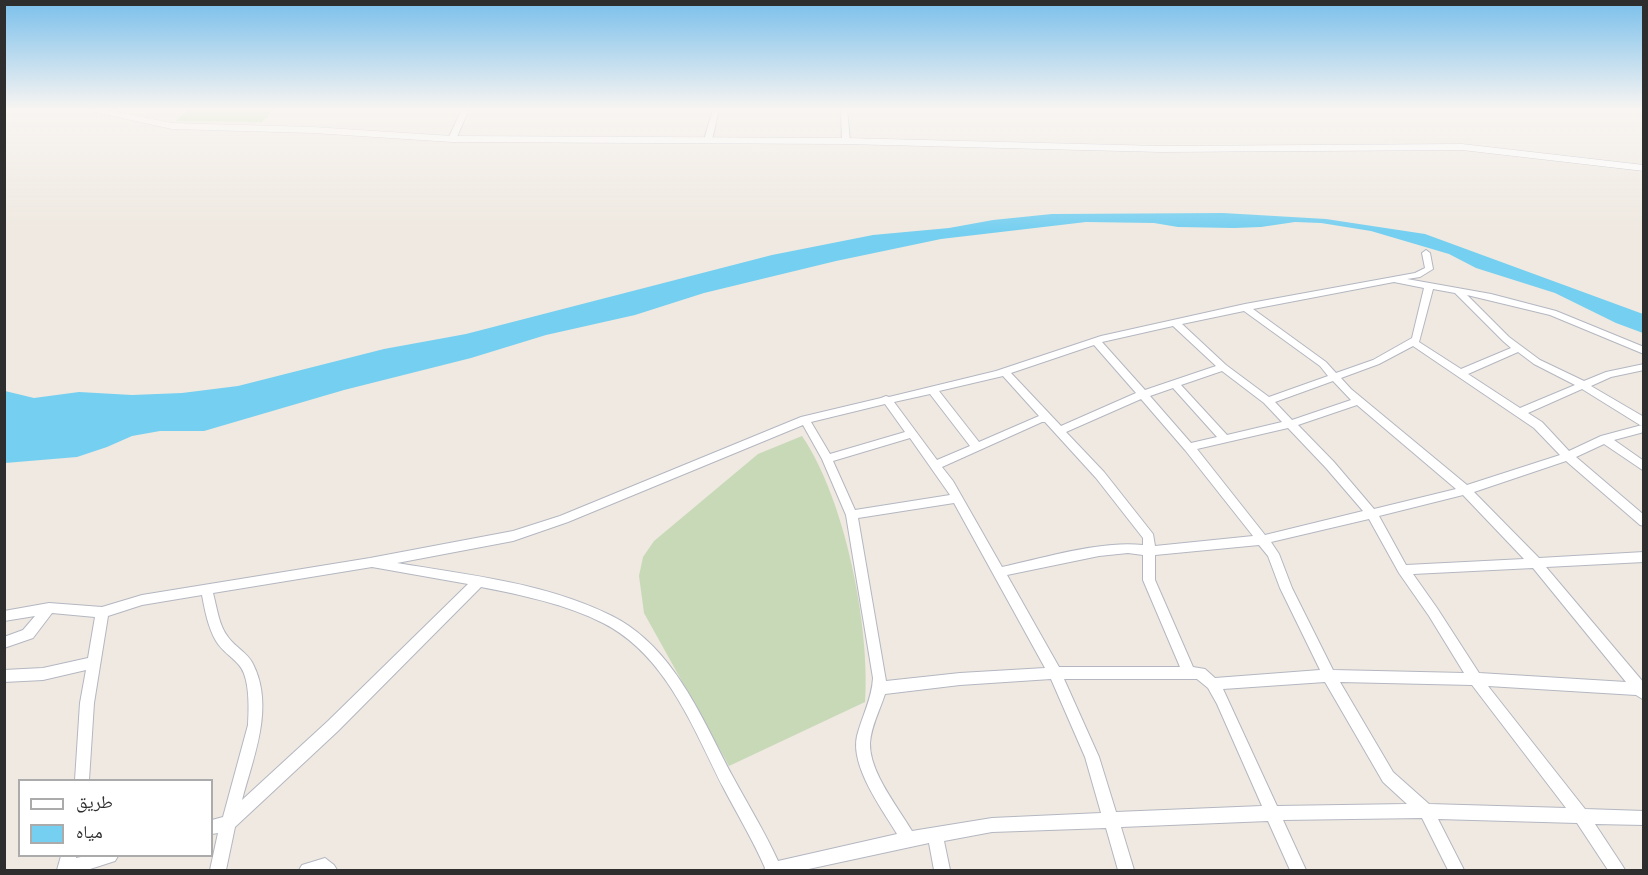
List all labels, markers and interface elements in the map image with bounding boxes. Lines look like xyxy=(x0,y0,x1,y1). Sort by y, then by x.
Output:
legend xyxy=(18,779,213,857)
text: طريق xyxy=(76,789,113,813)
text: مياه xyxy=(76,819,103,843)

